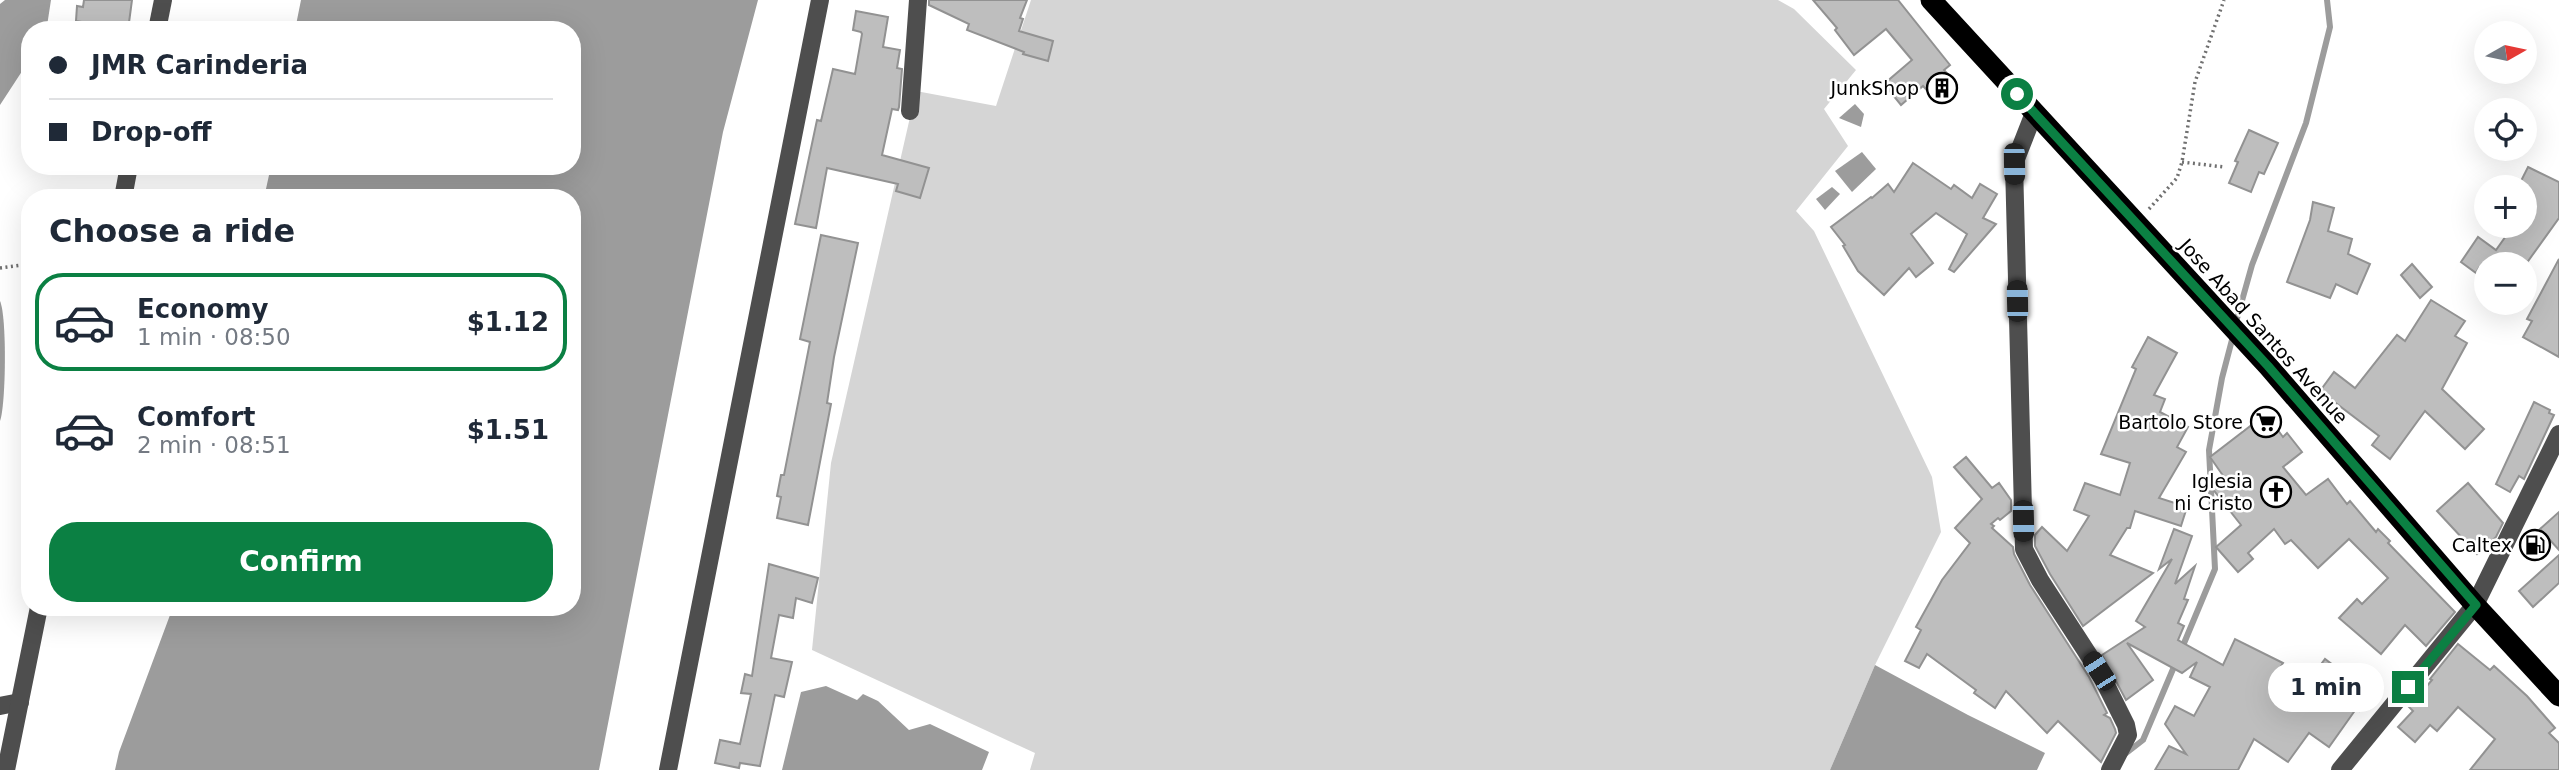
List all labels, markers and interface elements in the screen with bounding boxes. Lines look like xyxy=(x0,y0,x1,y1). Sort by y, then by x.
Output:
north arrow xyxy=(2474,21,2538,84)
map controls xyxy=(2474,21,2537,315)
text: JMR Carinderia xyxy=(91,50,308,80)
building icon: JunkShop xyxy=(1925,71,1959,105)
place label: JunkShop xyxy=(1830,77,1919,99)
route start xyxy=(2001,78,2033,110)
button: locate xyxy=(2474,98,2537,161)
text: Drop-off xyxy=(91,117,212,147)
car xyxy=(2004,143,2025,185)
button: + xyxy=(2474,175,2537,238)
text: Choose a ride xyxy=(49,212,295,250)
street label: Jose Abad Santos Avenue xyxy=(2175,233,2353,428)
button: − xyxy=(2474,252,2537,315)
car xyxy=(2007,280,2028,322)
icon: car xyxy=(53,291,116,354)
text: Economy xyxy=(137,294,268,324)
text: $1.12 xyxy=(467,307,549,337)
text: 1 min · 08:50 xyxy=(137,324,291,350)
icon: car xyxy=(53,399,116,462)
text: Comfort xyxy=(137,402,255,432)
supermarket icon: Bartolo Store xyxy=(2249,405,2283,439)
place label: Bartolo Store xyxy=(2118,411,2243,433)
text: $1.51 xyxy=(467,415,549,445)
text: 2 min · 08:51 xyxy=(137,432,291,458)
place label: Iglesia ni Cristo xyxy=(2174,470,2253,514)
church icon: Iglesia ni Cristo xyxy=(2259,475,2293,509)
car xyxy=(2013,500,2034,542)
button: Confirm xyxy=(49,522,553,602)
fuel station icon: Caltex xyxy=(2518,528,2552,562)
place label: Caltex xyxy=(2452,534,2512,556)
car xyxy=(2079,648,2120,694)
callout: 1 min xyxy=(2268,662,2384,712)
route end xyxy=(2392,671,2424,703)
text: 1 min xyxy=(2290,674,2362,700)

